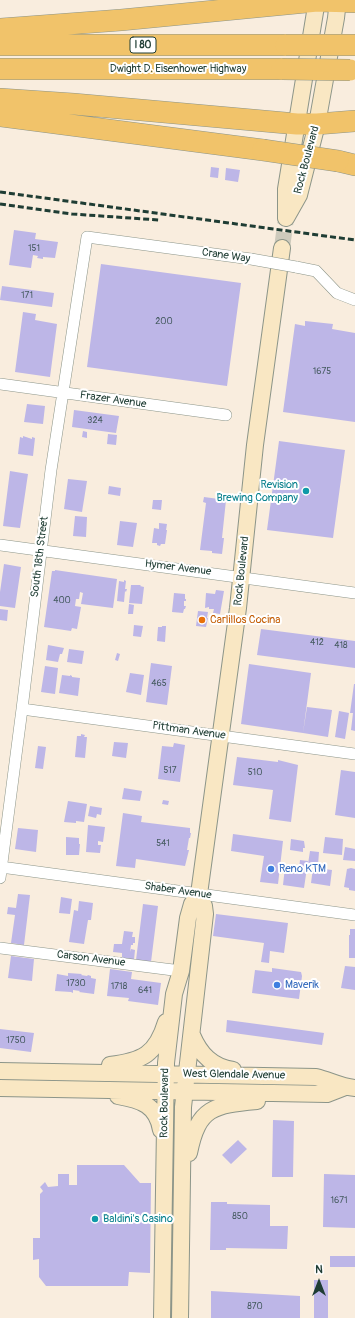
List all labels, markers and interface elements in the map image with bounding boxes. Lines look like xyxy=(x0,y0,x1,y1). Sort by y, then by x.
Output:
road number: I 80 xyxy=(130,37,156,53)
street label: Dwight D. Eisenhower Highway xyxy=(110,62,246,76)
street label: Rock Boulevard xyxy=(292,125,322,195)
house number: 151 xyxy=(28,244,40,254)
street label: Crane Way xyxy=(201,246,251,266)
house number: 171 xyxy=(21,291,33,301)
house number: 200 xyxy=(155,317,173,327)
house number: 1675 xyxy=(313,367,331,377)
street label: Frazer Avenue xyxy=(79,389,147,411)
house number: 324 xyxy=(87,416,103,426)
place label: Revision Brewing Company xyxy=(216,478,298,504)
marker: Revision Brewing Company xyxy=(301,486,311,496)
street label: South 18th Street xyxy=(28,516,52,598)
street label: Rock Boulevard xyxy=(232,536,252,606)
street label: Hymer Avenue xyxy=(144,557,212,579)
house number: 400 xyxy=(53,596,71,606)
place label: Carlillos Cocina xyxy=(210,613,280,627)
marker: Carlillos Cocina xyxy=(197,615,207,625)
house number: 412 xyxy=(310,638,324,648)
house number: 418 xyxy=(334,641,348,651)
house number: 465 xyxy=(151,679,167,689)
street label: Pittman Avenue xyxy=(152,719,226,743)
house number: 517 xyxy=(163,766,177,776)
house number: 510 xyxy=(248,768,262,778)
house number: 541 xyxy=(156,839,170,849)
place label: Reno KTM xyxy=(279,862,326,876)
marker: Reno KTM xyxy=(266,864,276,874)
street label: Shaber Avenue xyxy=(144,880,212,902)
street label: Carson Avenue xyxy=(56,948,126,970)
place label: Maverik xyxy=(285,978,319,992)
house number: 1730 xyxy=(66,979,86,989)
marker: Maverik xyxy=(272,980,282,990)
house number: 1718 xyxy=(111,982,127,992)
house number: 641 xyxy=(138,986,152,996)
house number: 1750 xyxy=(6,1036,26,1046)
street label: Rock Boulevard xyxy=(158,1068,172,1138)
street label: West Glendale Avenue xyxy=(183,1068,285,1082)
house number: 1671 xyxy=(331,1196,347,1206)
place label: Baldini's Casino xyxy=(103,1212,173,1226)
house number: 850 xyxy=(232,1212,248,1222)
marker: Baldini's Casino xyxy=(90,1214,100,1224)
north arrow xyxy=(299,1262,339,1302)
text: N xyxy=(315,1263,323,1276)
house number: 870 xyxy=(247,1302,263,1312)

